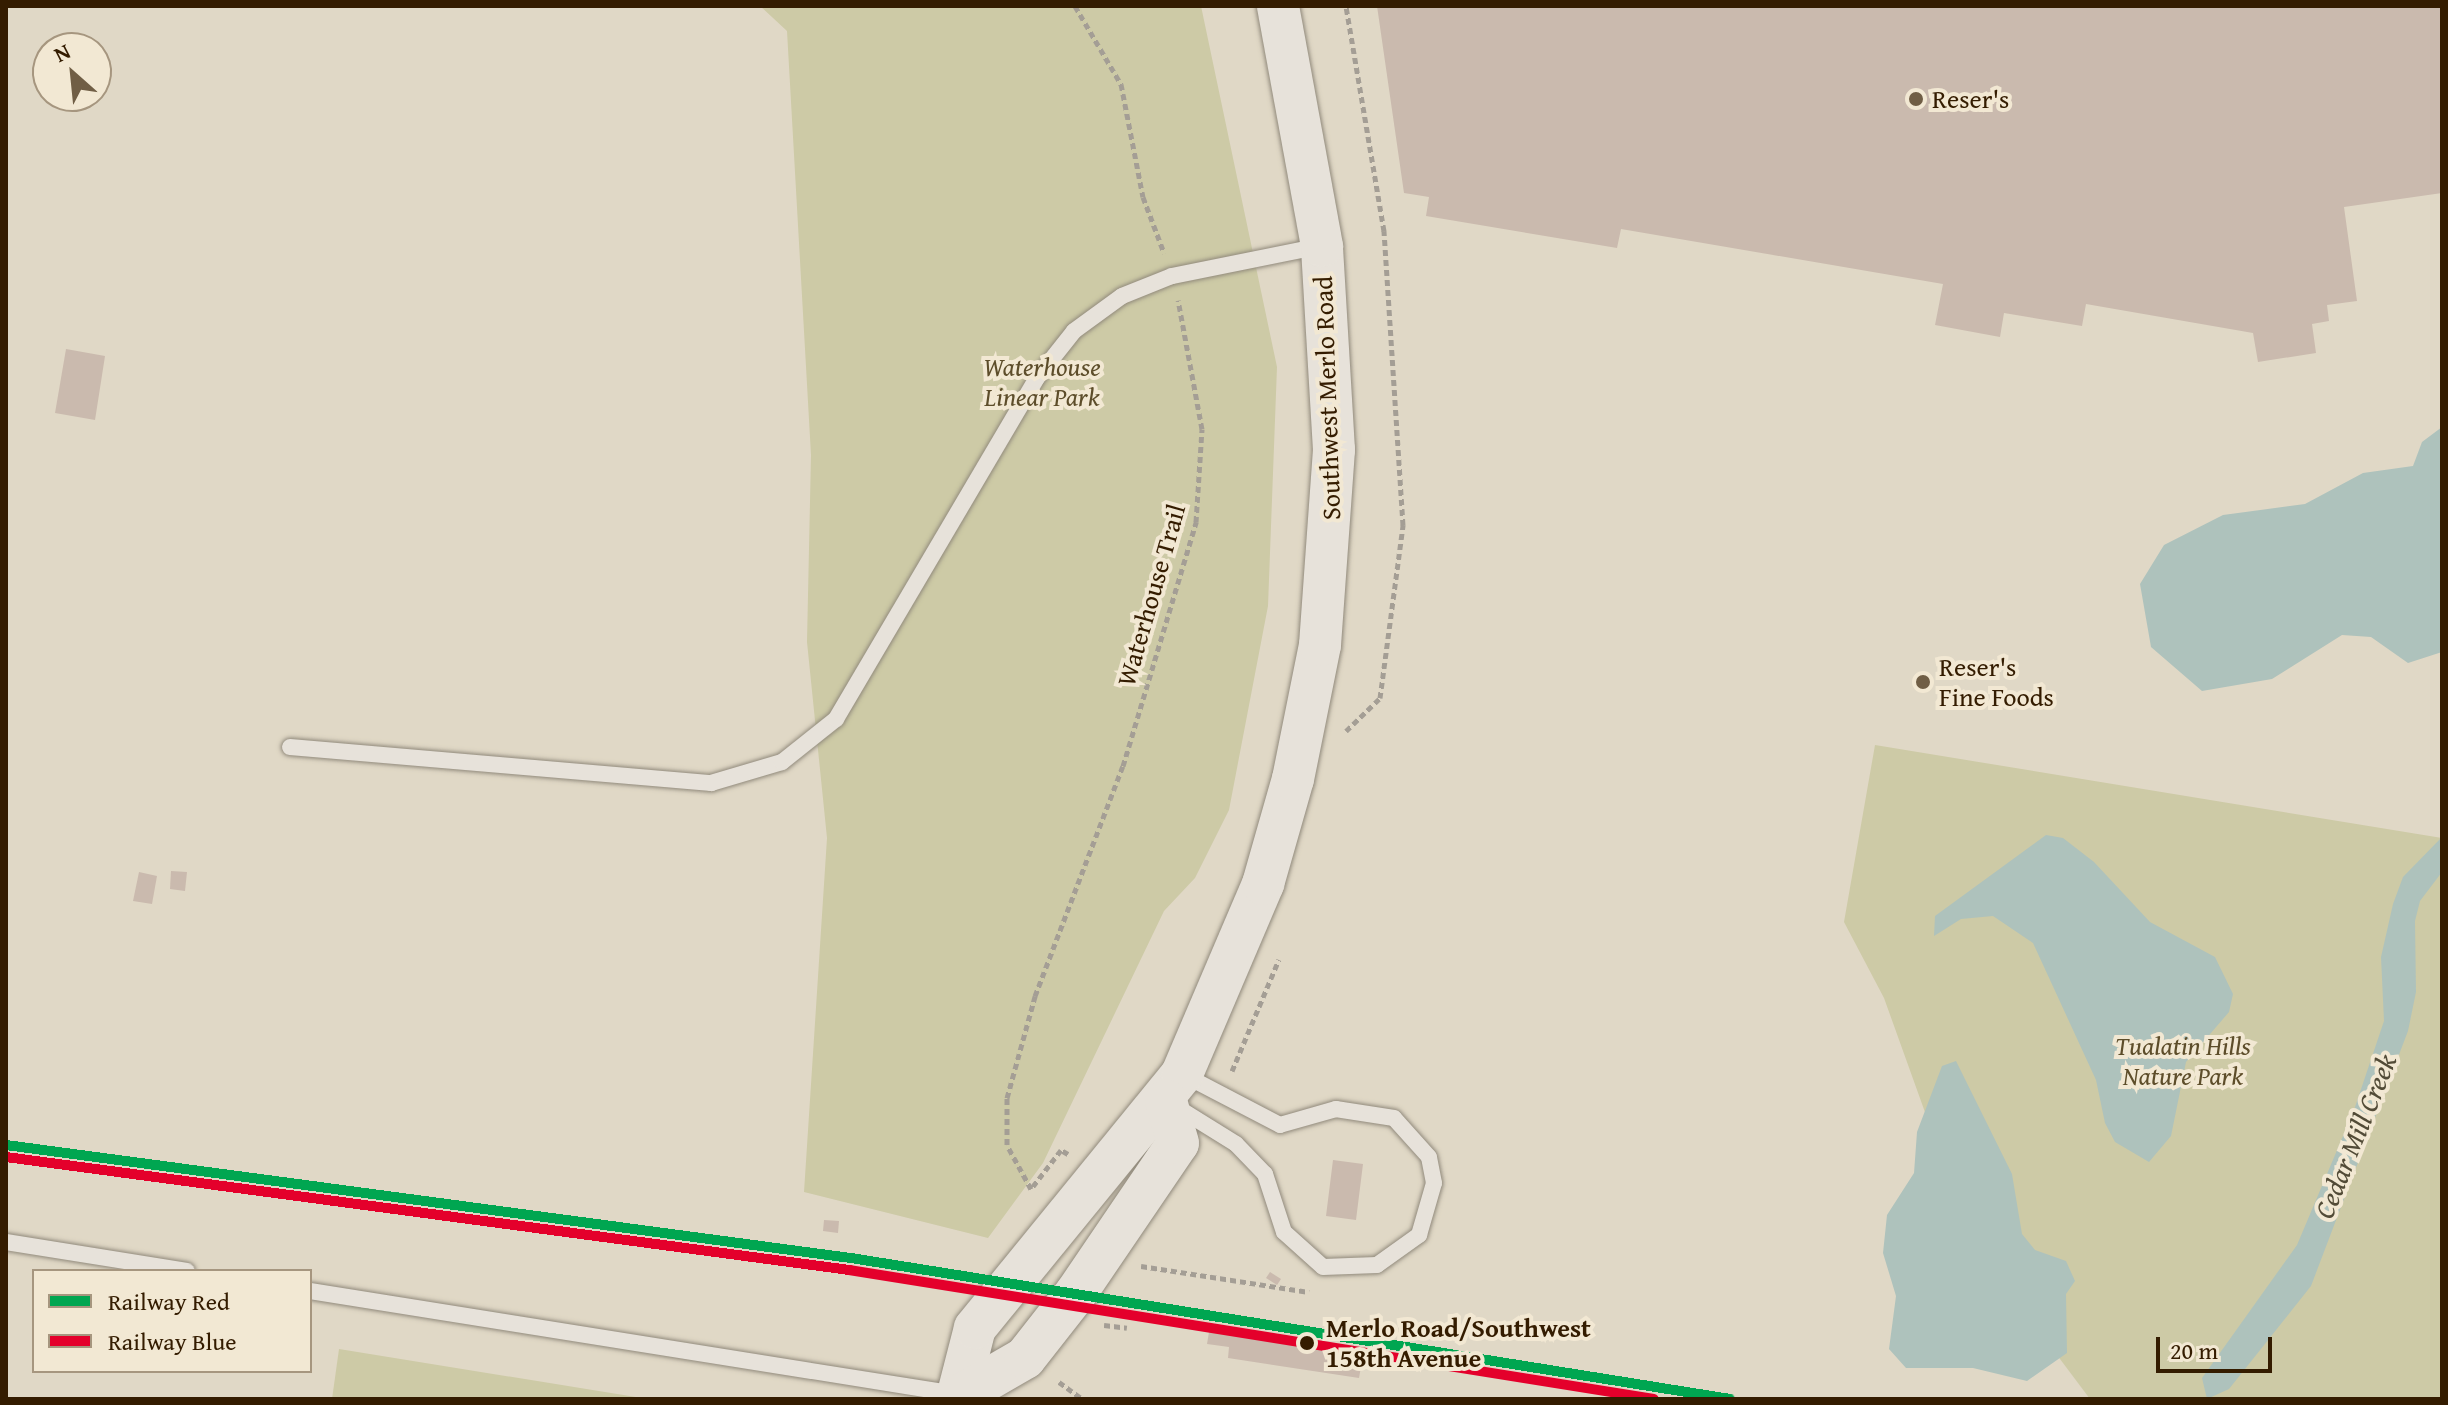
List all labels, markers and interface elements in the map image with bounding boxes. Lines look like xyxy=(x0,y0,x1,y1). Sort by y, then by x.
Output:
north arrow xyxy=(32,32,112,112)
text: N xyxy=(48,35,76,70)
place label: Reser's xyxy=(1932,83,2009,115)
marker: Reser's xyxy=(1907,90,1925,108)
street label: Southwest Merlo Road xyxy=(1307,275,1347,521)
park label: Waterhouse Linear Park xyxy=(983,351,1101,412)
street label: Waterhouse Trail xyxy=(1110,501,1192,689)
place label: Reser's Fine Foods xyxy=(1939,651,2054,712)
marker: Reser's Fine Foods xyxy=(1914,673,1932,691)
park label: Tualatin Hills Nature Park xyxy=(2115,1030,2251,1092)
water label: Cedar Mill Creek xyxy=(2307,1049,2403,1223)
legend xyxy=(32,1269,312,1373)
text: Railway Red xyxy=(108,1284,230,1319)
place label: Merlo Road/Southwest 158th Avenue xyxy=(1326,1312,1591,1374)
scale bar xyxy=(2160,1321,2276,1371)
text: Railway Blue xyxy=(108,1324,236,1359)
marker: Merlo Road/Southwest 158th Avenue xyxy=(1295,1331,1319,1355)
text: 20 m xyxy=(2170,1333,2218,1368)

